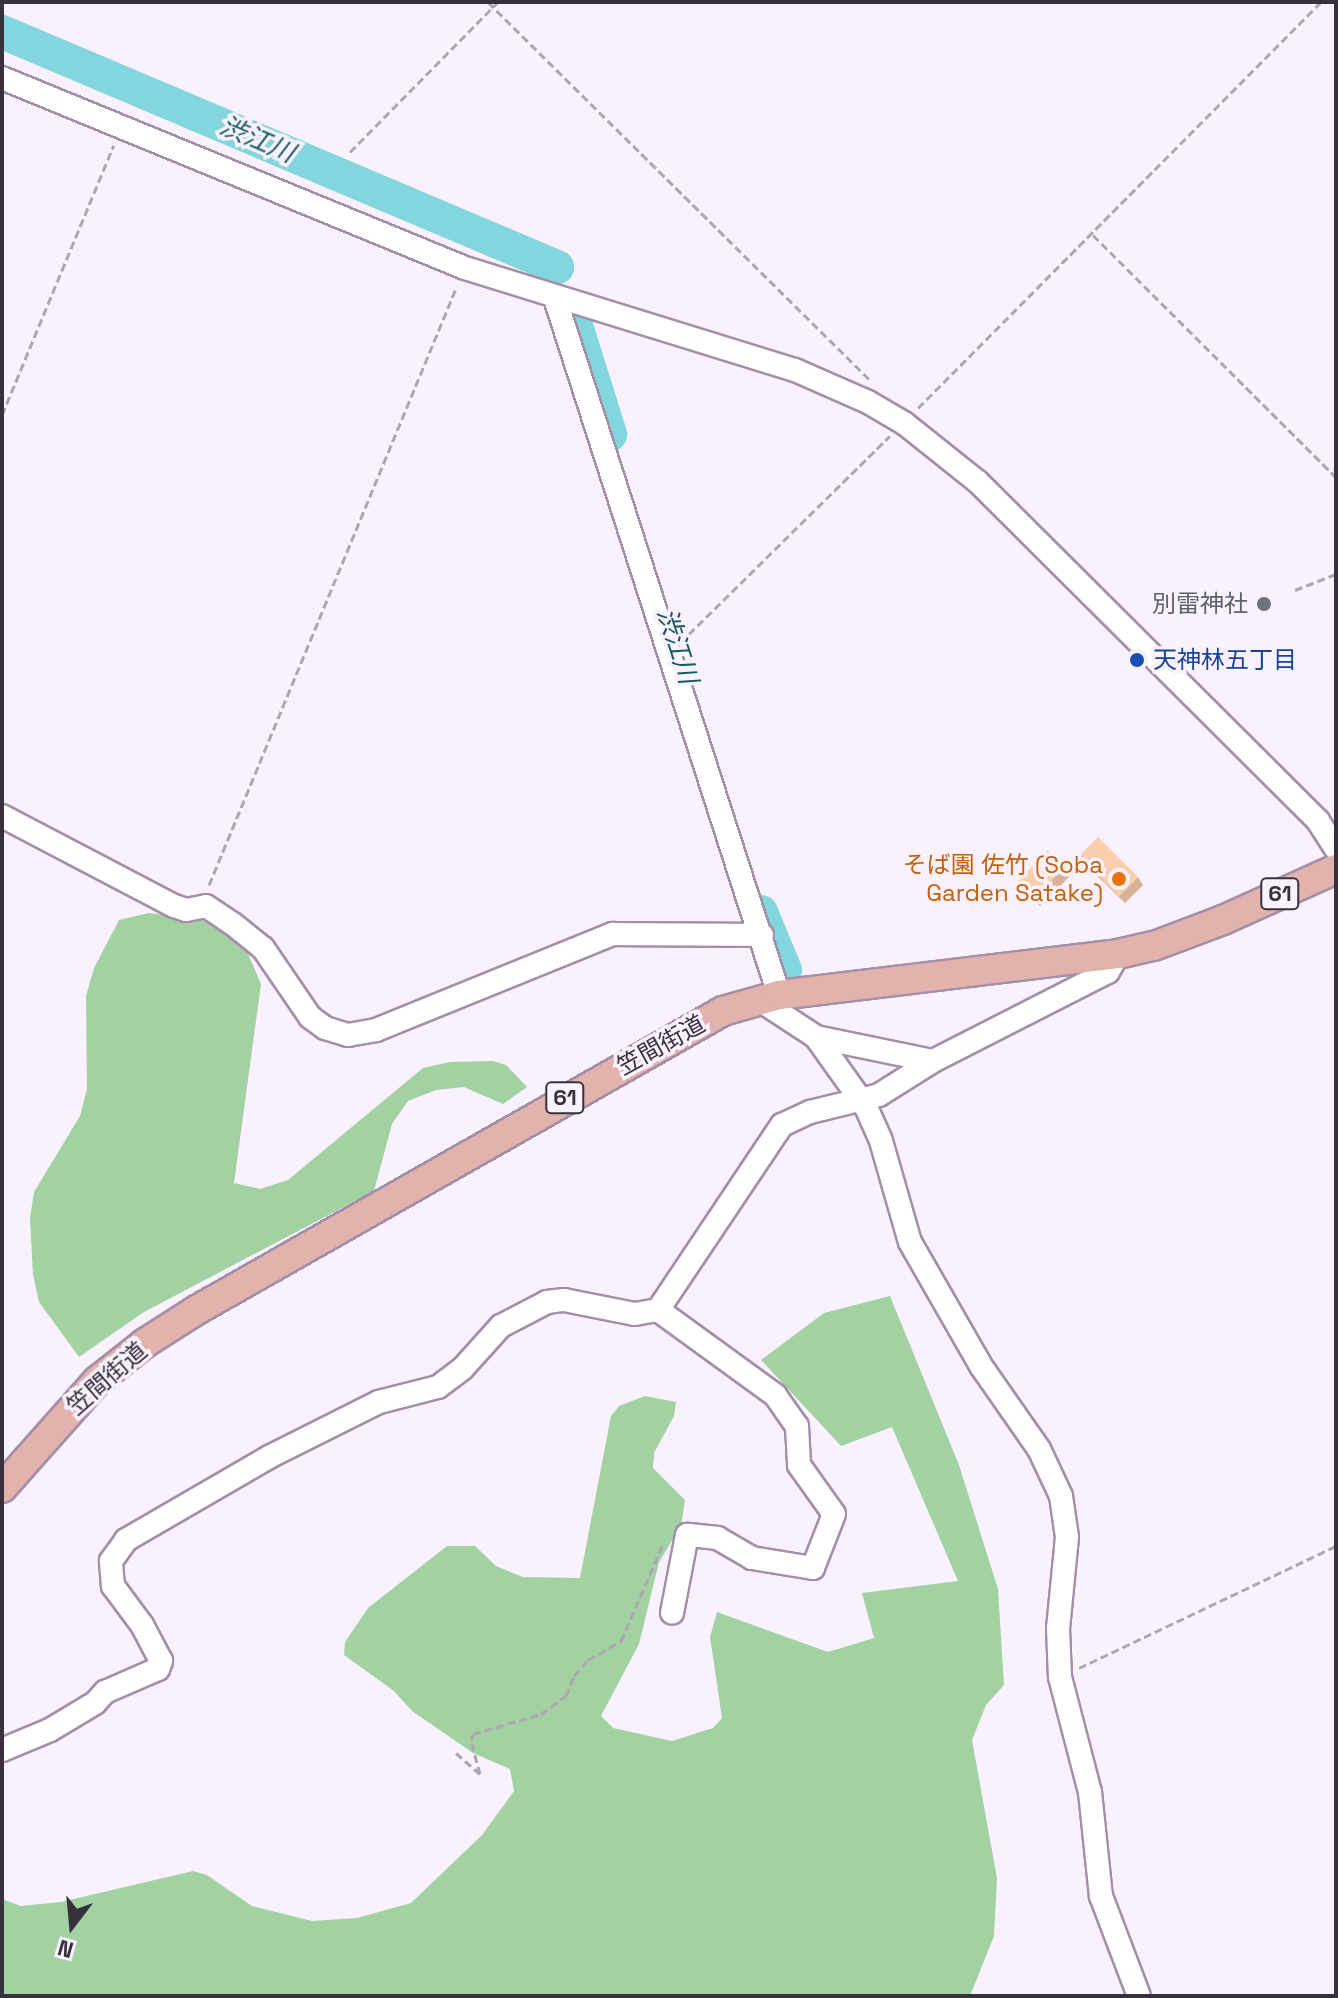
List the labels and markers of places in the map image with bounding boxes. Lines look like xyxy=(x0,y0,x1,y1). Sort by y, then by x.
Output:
place label: 別雷神社 xyxy=(1152,590,1248,618)
marker: 別雷神社 xyxy=(1255,595,1273,613)
place label: 天神林五丁目 xyxy=(1153,646,1297,674)
marker: 天神林五丁目 xyxy=(1128,651,1146,669)
place label: そば園 佐竹 (Soba Garden Satake) xyxy=(903,851,1103,907)
marker: そば園 佐竹 (Soba Garden Satake) xyxy=(1110,870,1128,888)

